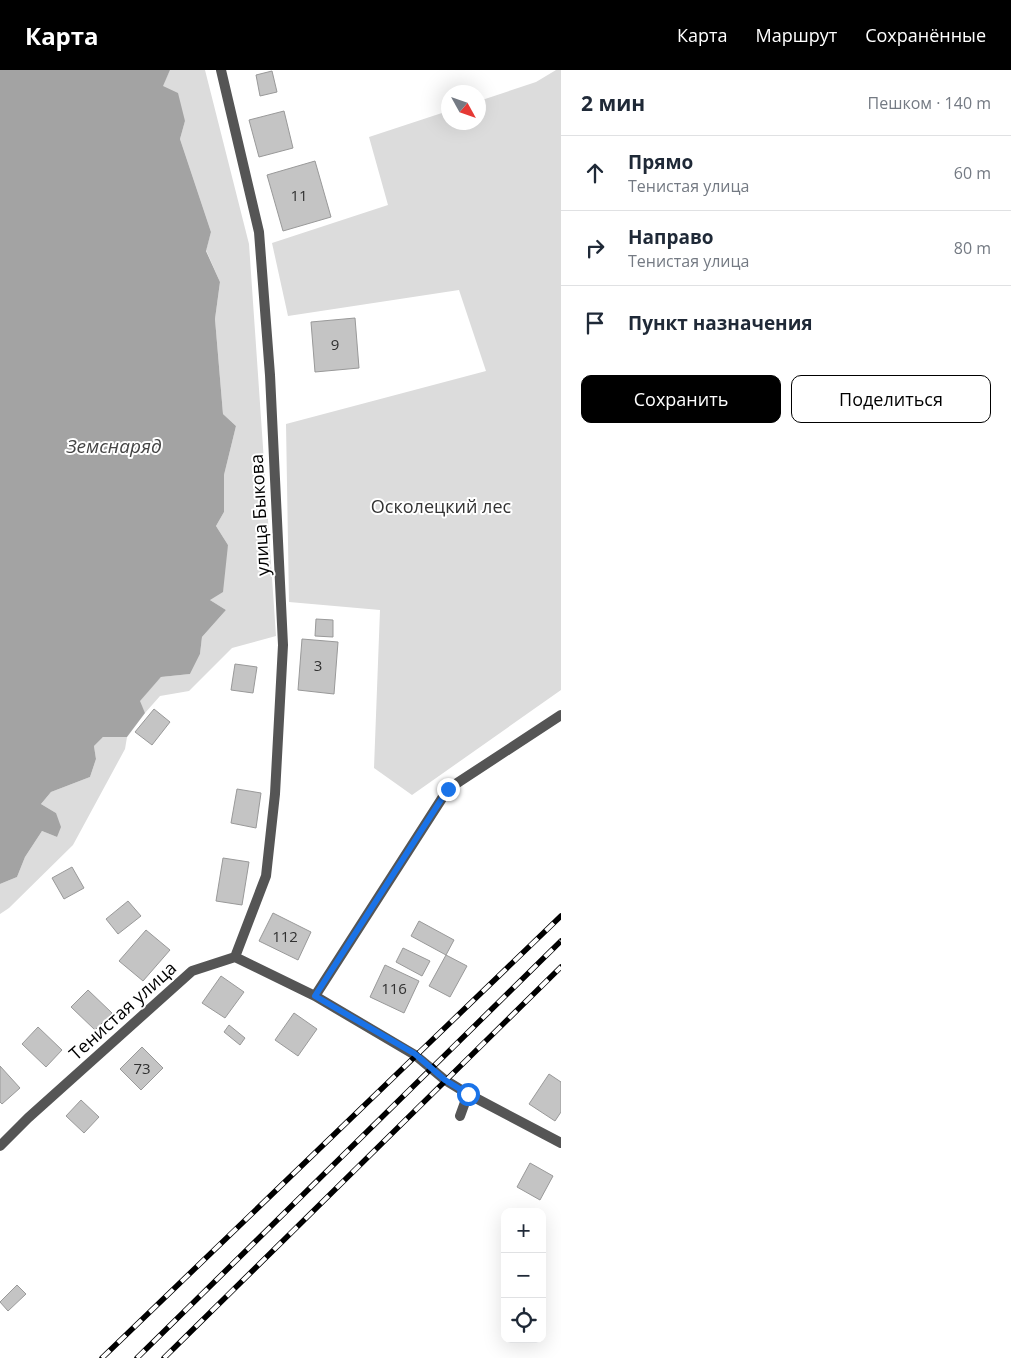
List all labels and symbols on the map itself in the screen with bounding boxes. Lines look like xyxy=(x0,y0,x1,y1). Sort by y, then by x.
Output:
north arrow xyxy=(441,85,486,130)
house number: 11 xyxy=(290,185,308,205)
house number: 9 xyxy=(331,334,339,354)
water label: Земснаряд xyxy=(65,433,162,459)
street label: улица Быкова xyxy=(244,454,274,577)
park label: Осколецкий лес xyxy=(371,494,512,518)
house number: 3 xyxy=(314,655,322,675)
route end xyxy=(437,778,460,801)
house number: 112 xyxy=(272,926,298,946)
street label: Тенистая улица xyxy=(64,956,181,1065)
house number: 116 xyxy=(381,978,407,998)
house number: 73 xyxy=(133,1058,151,1078)
route start xyxy=(457,1083,480,1106)

